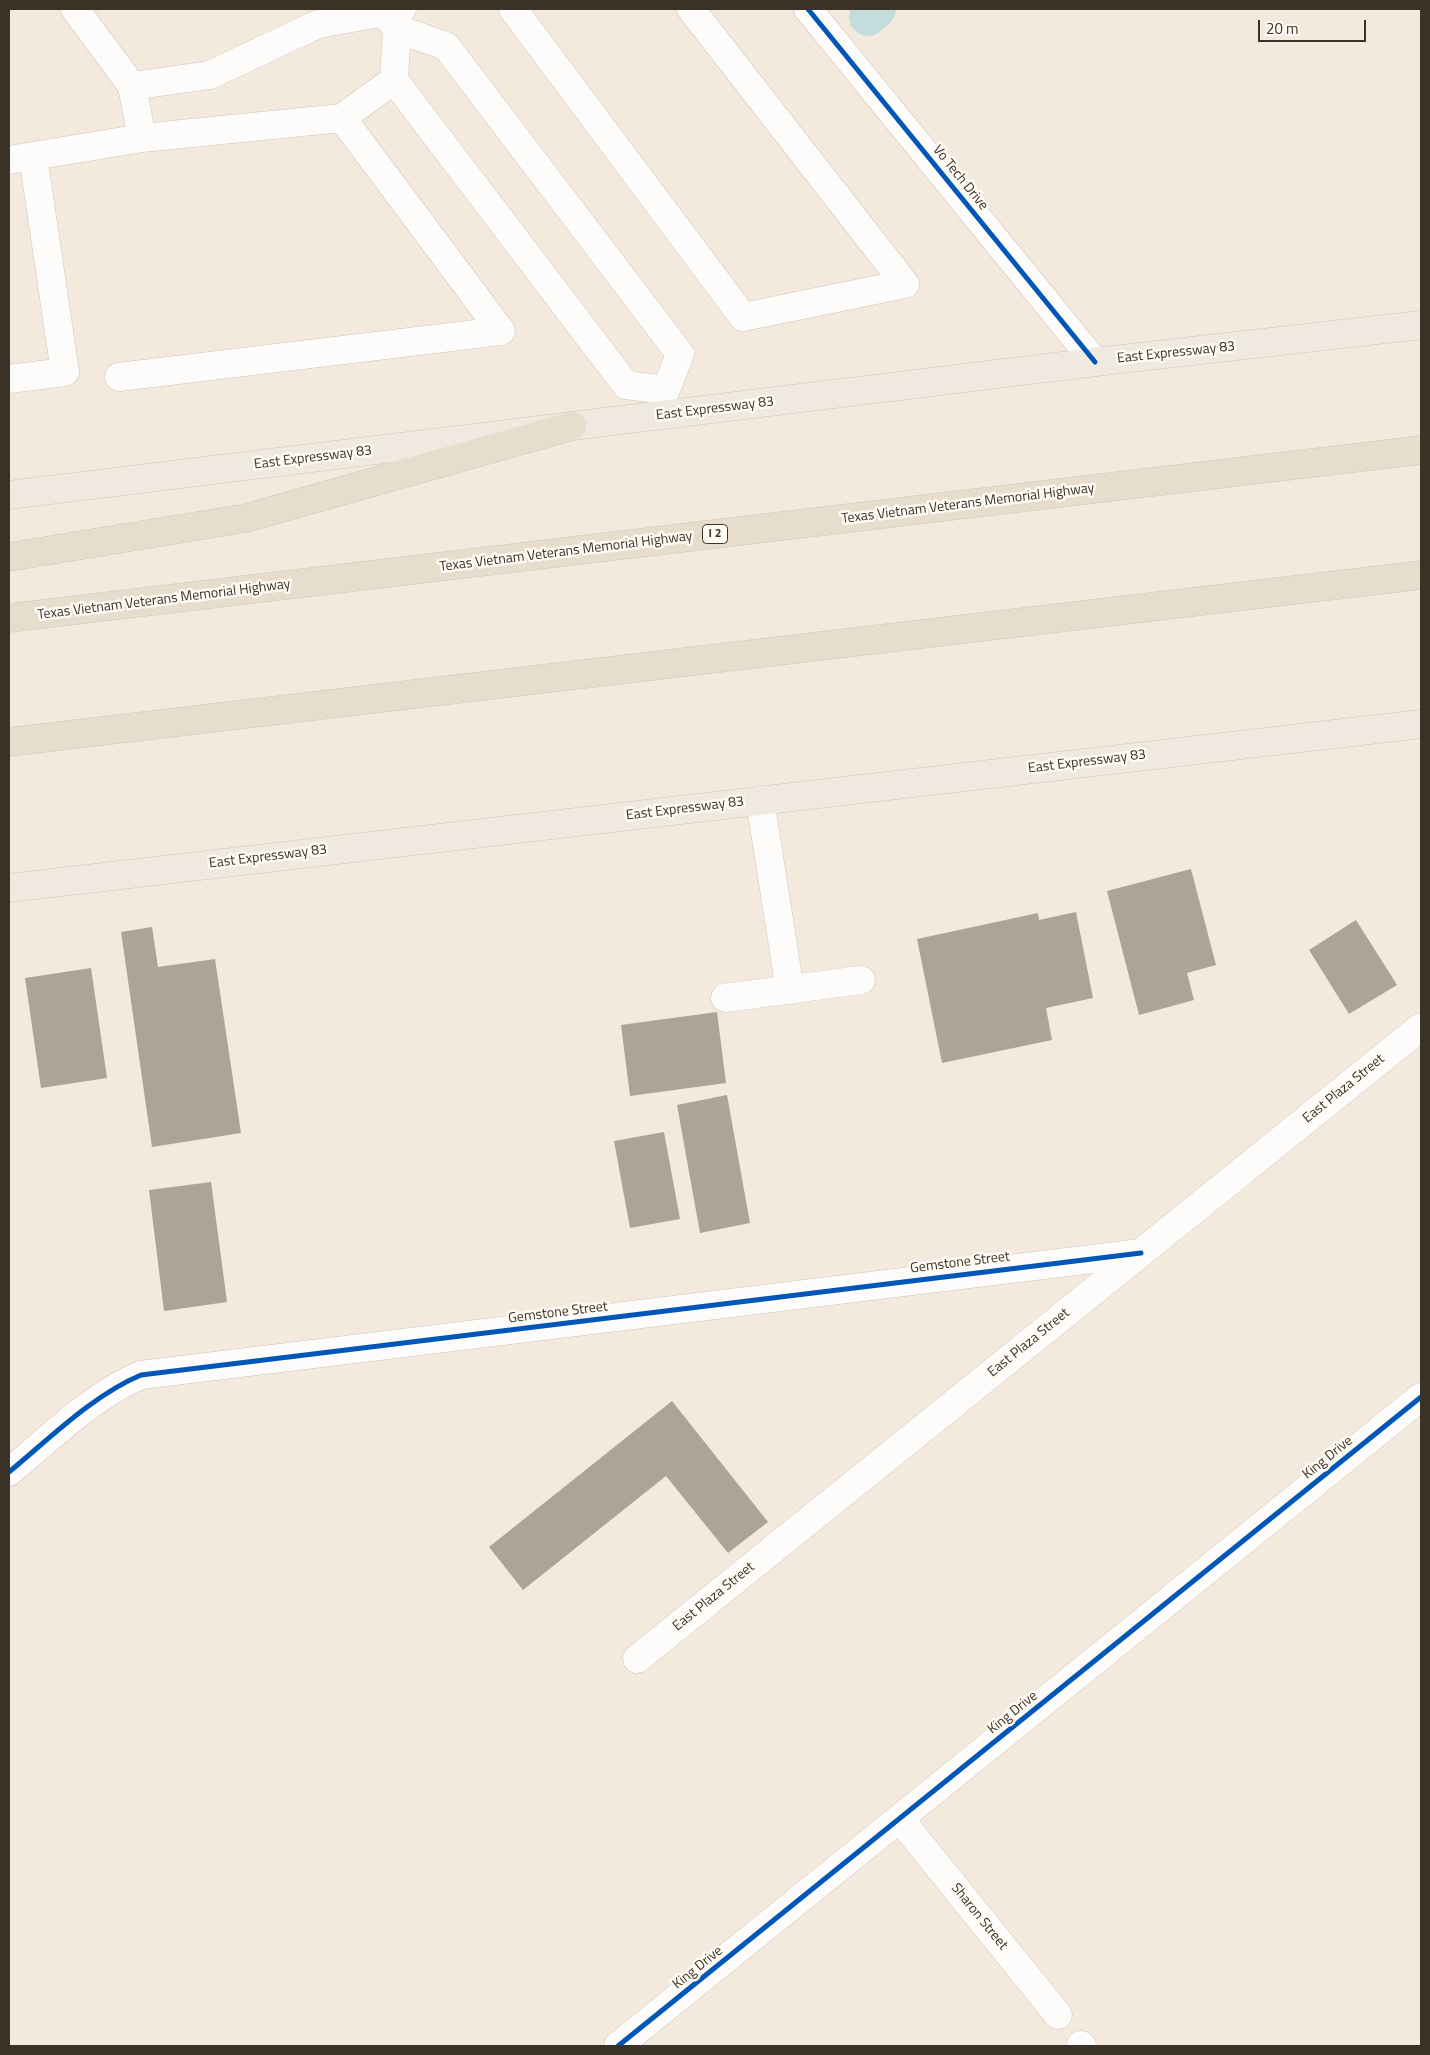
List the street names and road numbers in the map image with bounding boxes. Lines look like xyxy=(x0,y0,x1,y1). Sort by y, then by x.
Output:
street label: Vo Tech Drive xyxy=(929,142,991,214)
street label: East Expressway 83 xyxy=(1116,338,1236,368)
street label: East Expressway 83 xyxy=(655,393,775,425)
street label: East Expressway 83 xyxy=(253,442,373,474)
street label: Texas Vietnam Veterans Memorial Highway xyxy=(841,480,1095,528)
road number: I 2 xyxy=(702,524,728,544)
street label: Texas Vietnam Veterans Memorial Highway xyxy=(439,528,693,576)
street label: Texas Vietnam Veterans Memorial Highway xyxy=(37,576,291,624)
street label: East Expressway 83 xyxy=(1027,746,1147,778)
street label: East Expressway 83 xyxy=(625,793,745,825)
street label: East Expressway 83 xyxy=(208,841,328,873)
street label: East Plaza Street xyxy=(1300,1051,1388,1127)
street label: Gemstone Street xyxy=(909,1249,1011,1277)
street label: Gemstone Street xyxy=(507,1299,609,1327)
street label: East Plaza Street xyxy=(985,1305,1073,1381)
street label: King Drive xyxy=(1300,1433,1356,1483)
street label: East Plaza Street xyxy=(670,1559,758,1635)
street label: King Drive xyxy=(985,1688,1041,1738)
street label: Sharon Street xyxy=(947,1880,1011,1954)
street label: King Drive xyxy=(670,1943,726,1993)

